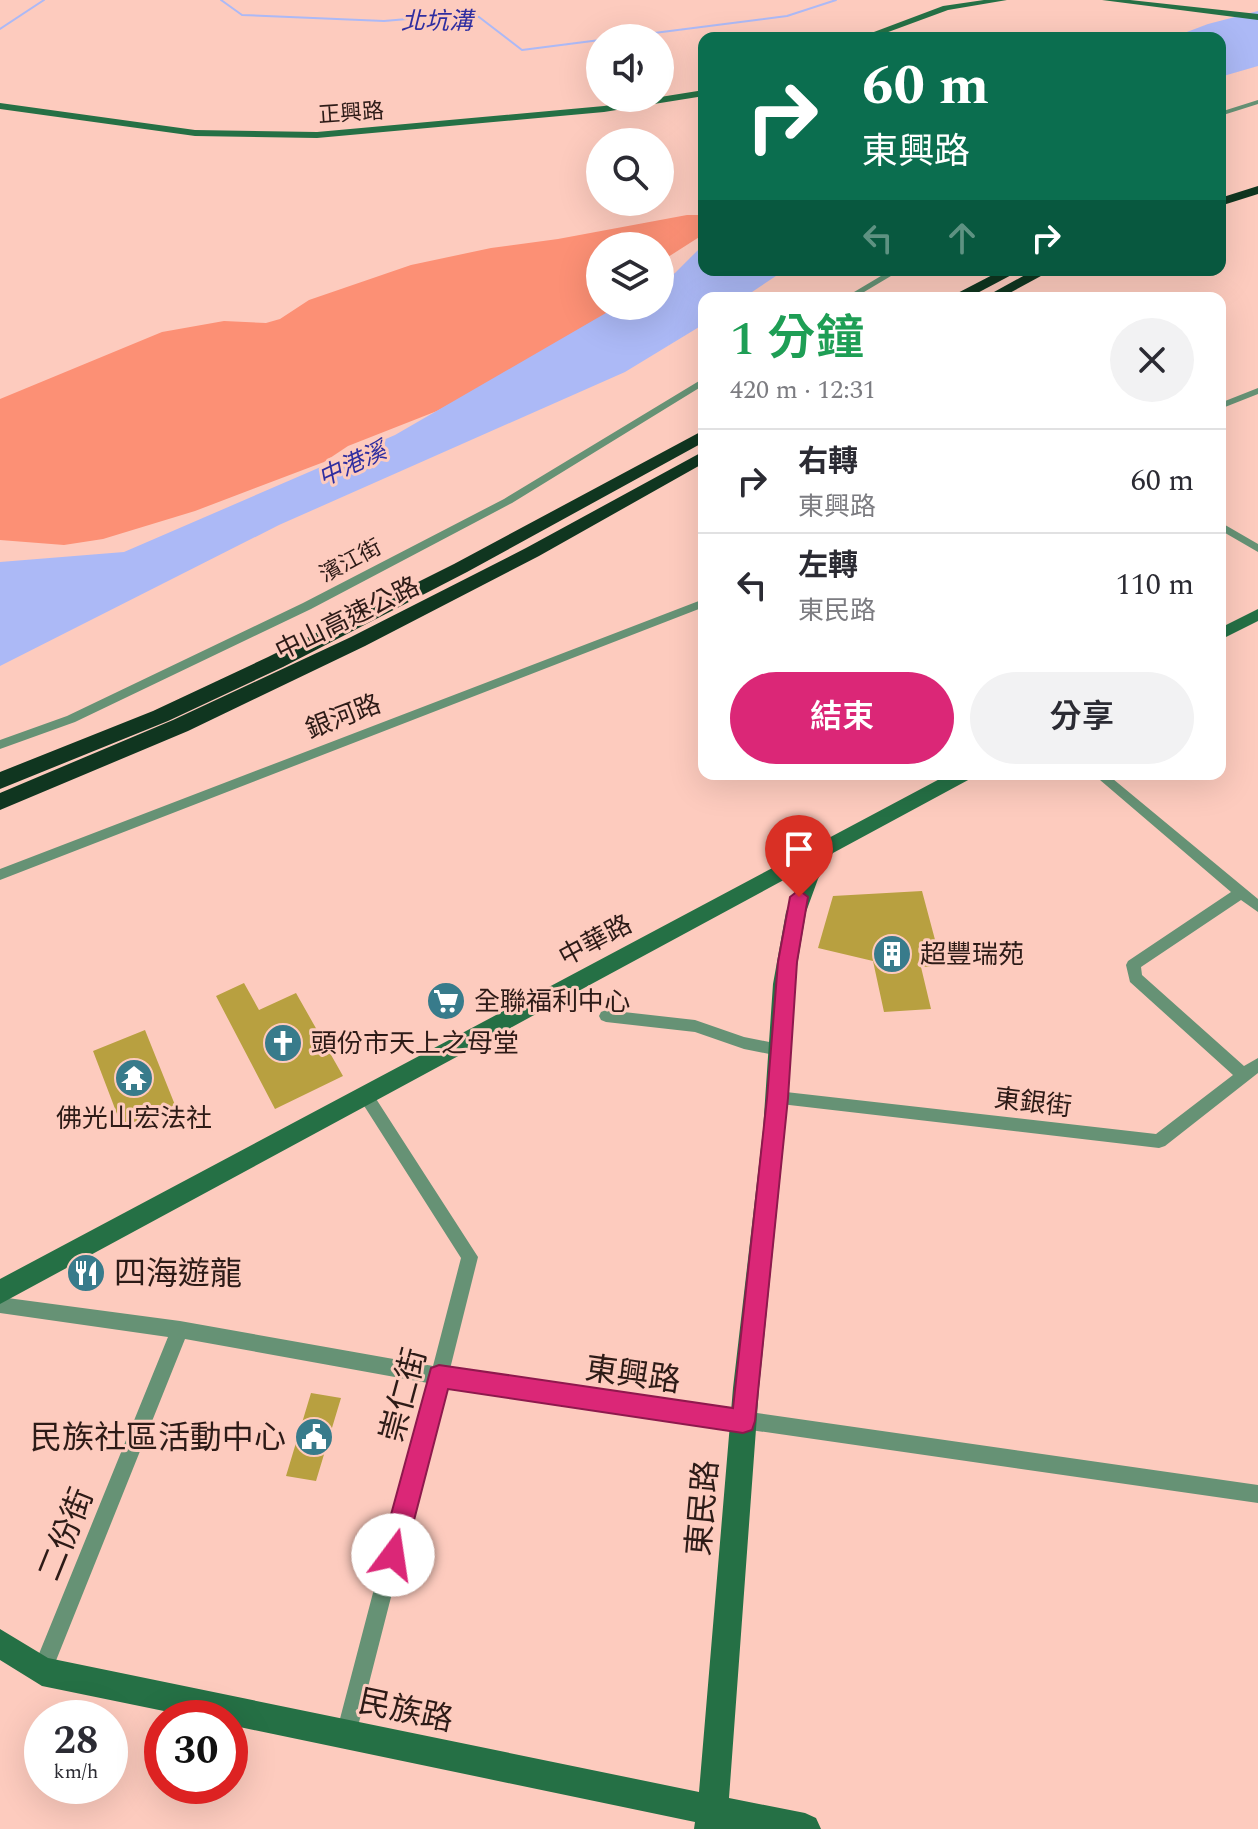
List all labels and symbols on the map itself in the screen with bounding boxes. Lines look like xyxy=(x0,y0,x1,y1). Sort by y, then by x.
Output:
water label: 北坑溝 xyxy=(401,4,476,40)
street label: 正興路 xyxy=(317,95,385,132)
water label: 中港溪 xyxy=(312,432,395,496)
street label: 濱江街 xyxy=(314,531,388,591)
street label: 中山高速公路 xyxy=(269,567,426,671)
street label: 銀河路 xyxy=(300,684,387,750)
pin xyxy=(765,815,833,897)
street label: 中華路 xyxy=(552,905,639,977)
building icon: 超豐瑞苑 xyxy=(871,933,913,975)
place label: 超豐瑞苑 xyxy=(920,935,1024,975)
supermarket icon: 全聯福利中心 xyxy=(425,980,467,1022)
place label: 全聯福利中心 xyxy=(474,982,630,1022)
church icon: 頭份市天上之母堂 xyxy=(262,1022,304,1064)
place label: 頭份市天上之母堂 xyxy=(311,1024,519,1064)
temple icon: 佛光山宏法社 xyxy=(113,1057,155,1099)
street label: 東銀街 xyxy=(992,1078,1074,1128)
place label: 佛光山宏法社 xyxy=(56,1099,212,1139)
place label: 四海遊龍 xyxy=(114,1250,242,1299)
restaurant icon: 四海遊龍 xyxy=(65,1252,107,1294)
street label: 崇仁街 xyxy=(368,1343,441,1448)
street label: 東興路 xyxy=(582,1345,684,1406)
place label: 民族社區活動中心 xyxy=(30,1414,286,1463)
public building icon: 民族社區活動中心 xyxy=(293,1416,335,1458)
street label: 東民路 xyxy=(675,1458,732,1558)
street label: 二份街 xyxy=(26,1481,107,1588)
position arrow xyxy=(351,1513,435,1597)
street label: 民族路 xyxy=(354,1678,458,1745)
speed limit sign: 30 xyxy=(144,1700,248,1804)

